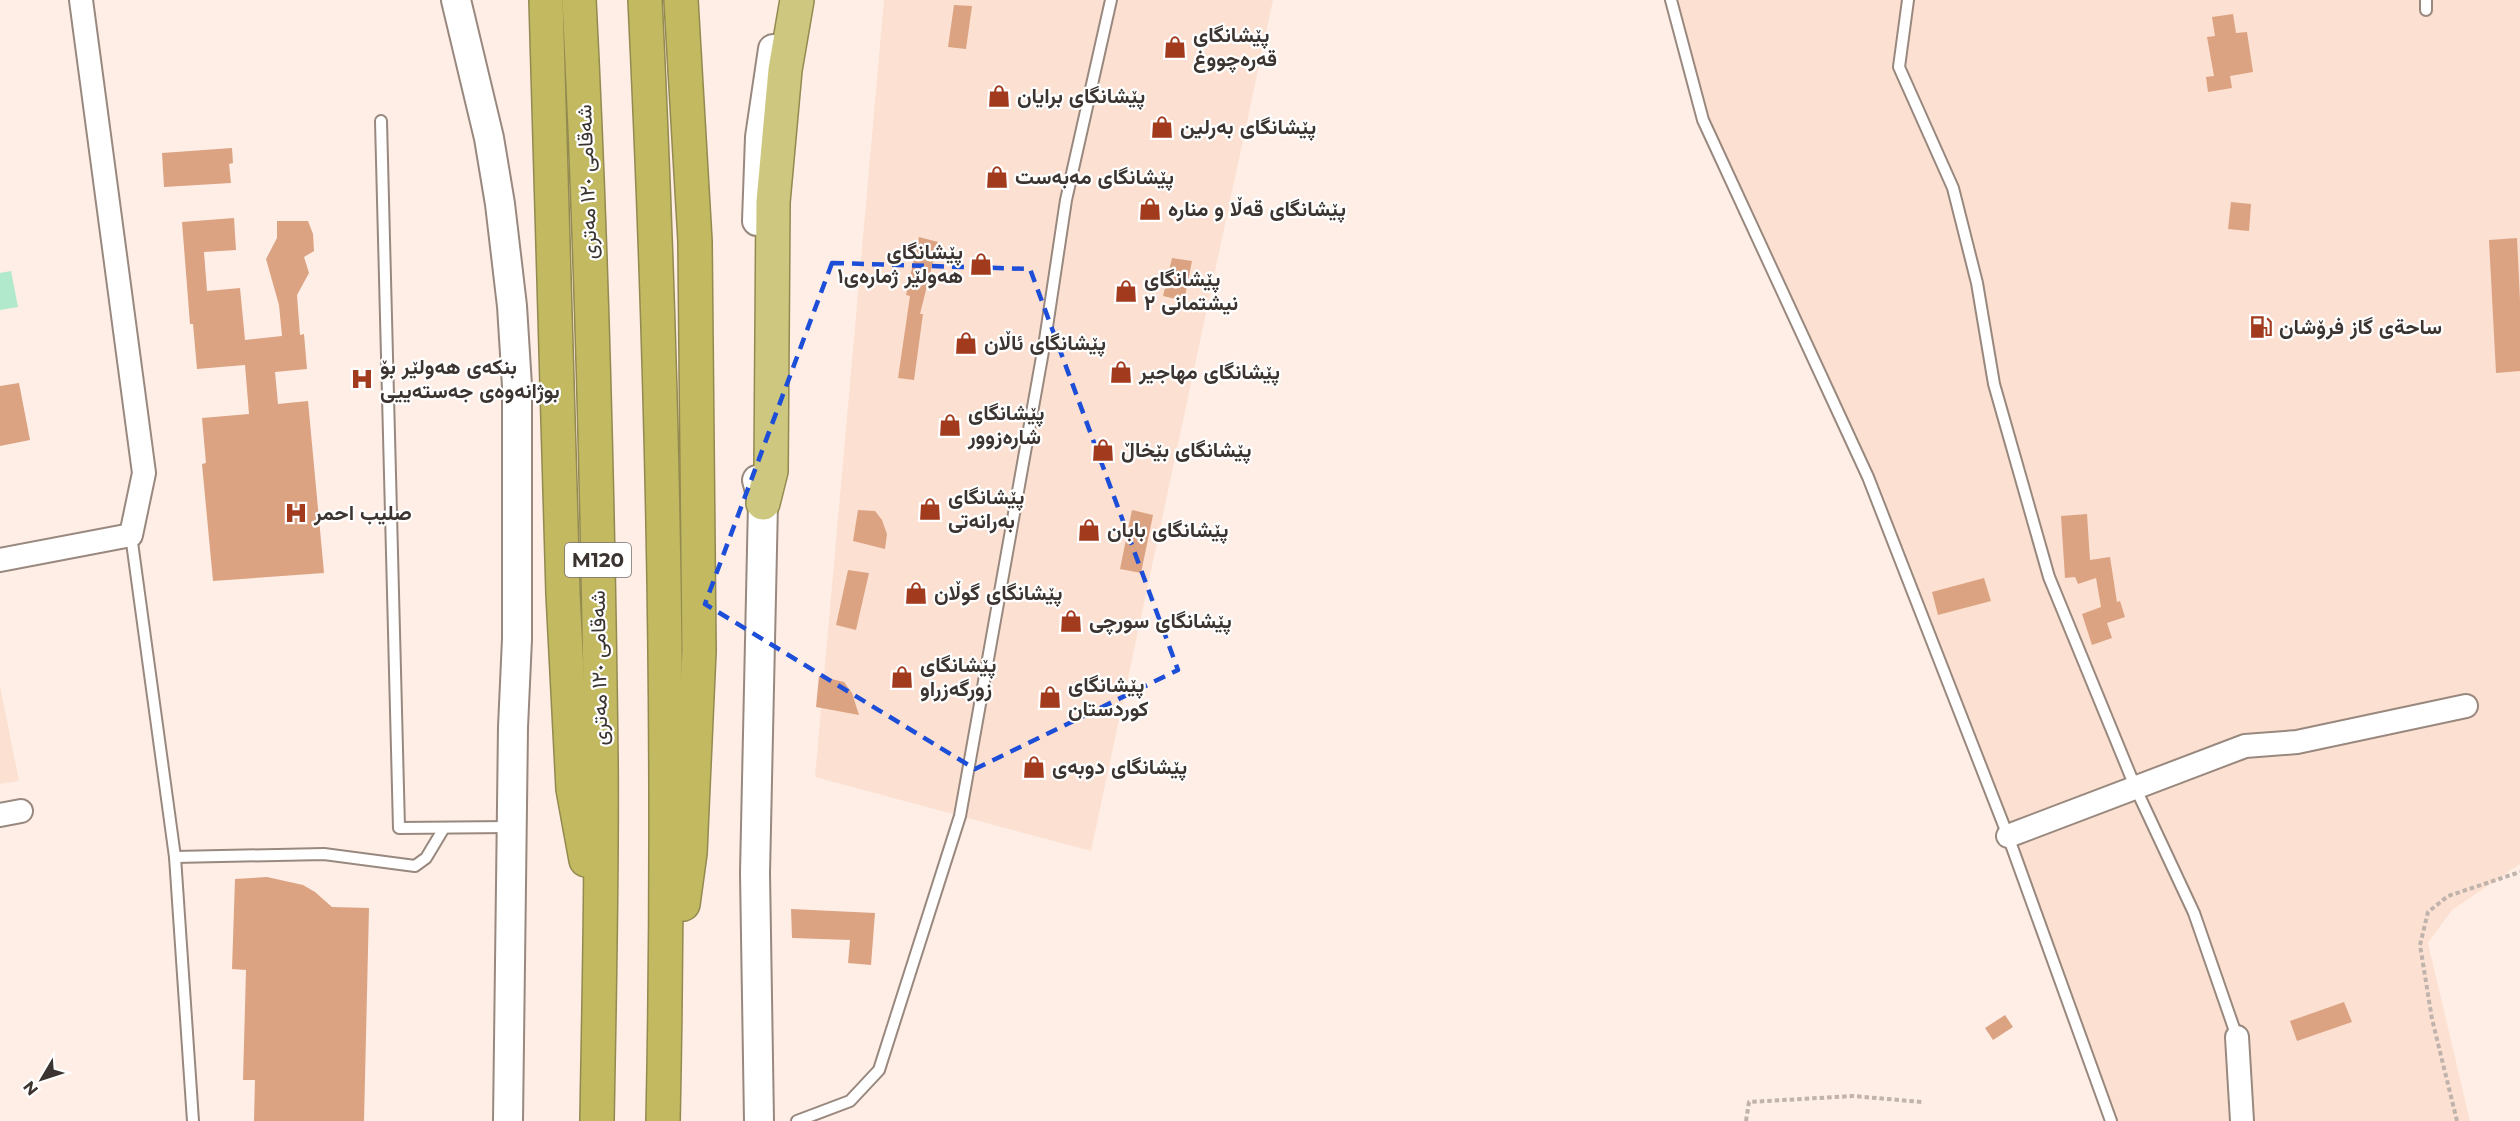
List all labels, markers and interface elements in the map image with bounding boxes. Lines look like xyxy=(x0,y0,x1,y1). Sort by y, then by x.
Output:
place label: پێشانگای قەرەچووغ xyxy=(1193,22,1277,73)
shop icon: پێشانگای قەرەچووغ xyxy=(1162,34,1188,60)
shop icon: پێشانگای برایان xyxy=(986,83,1012,109)
place label: پێشانگای برایان xyxy=(1017,83,1145,110)
street label: شەقامی ١٢٠ مەتری xyxy=(571,104,603,260)
shop icon: پێشانگای بەرلین xyxy=(1149,114,1175,140)
place label: پێشانگای بەرلین xyxy=(1180,114,1316,141)
shop icon: پێشانگای مەبەست xyxy=(984,164,1010,190)
place label: پێشانگای مەبەست xyxy=(1015,164,1174,191)
shop icon: پێشانگای قەڵا و منارە xyxy=(1137,196,1163,222)
place label: پێشانگای قەڵا و منارە xyxy=(1168,196,1346,223)
place label: پێشانگای هەولێر ژمارەی١ xyxy=(837,239,963,289)
shop icon: پێشانگای هەولێر ژمارەی١ xyxy=(968,251,994,277)
place label: پێشانگای نیشتمانی ٢ xyxy=(1144,266,1238,315)
shop icon: پێشانگای نیشتمانی ٢ xyxy=(1113,278,1139,304)
fuel station icon: ساحةی گاز فرۆشان xyxy=(2248,314,2274,340)
place label: ساحةی گاز فرۆشان xyxy=(2279,314,2442,340)
shop icon: پێشانگای ئاڵان xyxy=(953,330,979,356)
place label: پێشانگای ئاڵان xyxy=(984,330,1106,357)
place label: بنکەی هەولێر بۆ بوژانەوەی جەستەییی xyxy=(380,354,560,404)
shop icon: پێشانگای مهاجیر xyxy=(1108,359,1134,385)
place label: پێشانگای مهاجیر xyxy=(1138,359,1280,386)
hospital icon: بنکەی هەولێر بۆ بوژانەوەی جەستەییی xyxy=(349,366,375,392)
place label: پێشانگای شارەزوور xyxy=(967,400,1044,450)
shop icon: پێشانگای شارەزوور xyxy=(937,412,963,438)
shop icon: پێشانگای بێخاڵ xyxy=(1090,437,1116,463)
place label: پێشانگای بێخاڵ xyxy=(1121,437,1251,464)
place label: پێشانگای بەرانەتی xyxy=(948,484,1024,534)
shop icon: پێشانگای بەرانەتی xyxy=(917,496,943,522)
hospital icon: صلیب احمر xyxy=(283,500,309,526)
place label: صلیب احمر xyxy=(313,500,412,526)
shop icon: پێشانگای بابان xyxy=(1076,517,1102,543)
place label: پێشانگای بابان xyxy=(1107,517,1228,544)
road number: M120 xyxy=(565,543,631,577)
shop icon: پێشانگای گوڵان xyxy=(903,580,929,606)
place label: پێشانگای گوڵان xyxy=(934,580,1062,607)
street label: شەقامی ١٢٠ مەتری xyxy=(585,590,613,746)
shop icon: پێشانگای سورچی xyxy=(1058,608,1084,634)
place label: پێشانگای سورچی xyxy=(1089,608,1232,635)
place label: پێشانگای زورگەزراو xyxy=(920,652,996,702)
shop icon: پێشانگای زورگەزراو xyxy=(889,664,915,690)
place label: پێشانگای کوردستان xyxy=(1068,672,1149,722)
shop icon: پێشانگای کوردستان xyxy=(1037,684,1063,710)
shop icon: پێشانگای دوبەی xyxy=(1021,754,1047,780)
place label: پێشانگای دوبەی xyxy=(1052,754,1187,781)
north arrow xyxy=(12,1049,72,1109)
text: N xyxy=(19,1077,42,1099)

